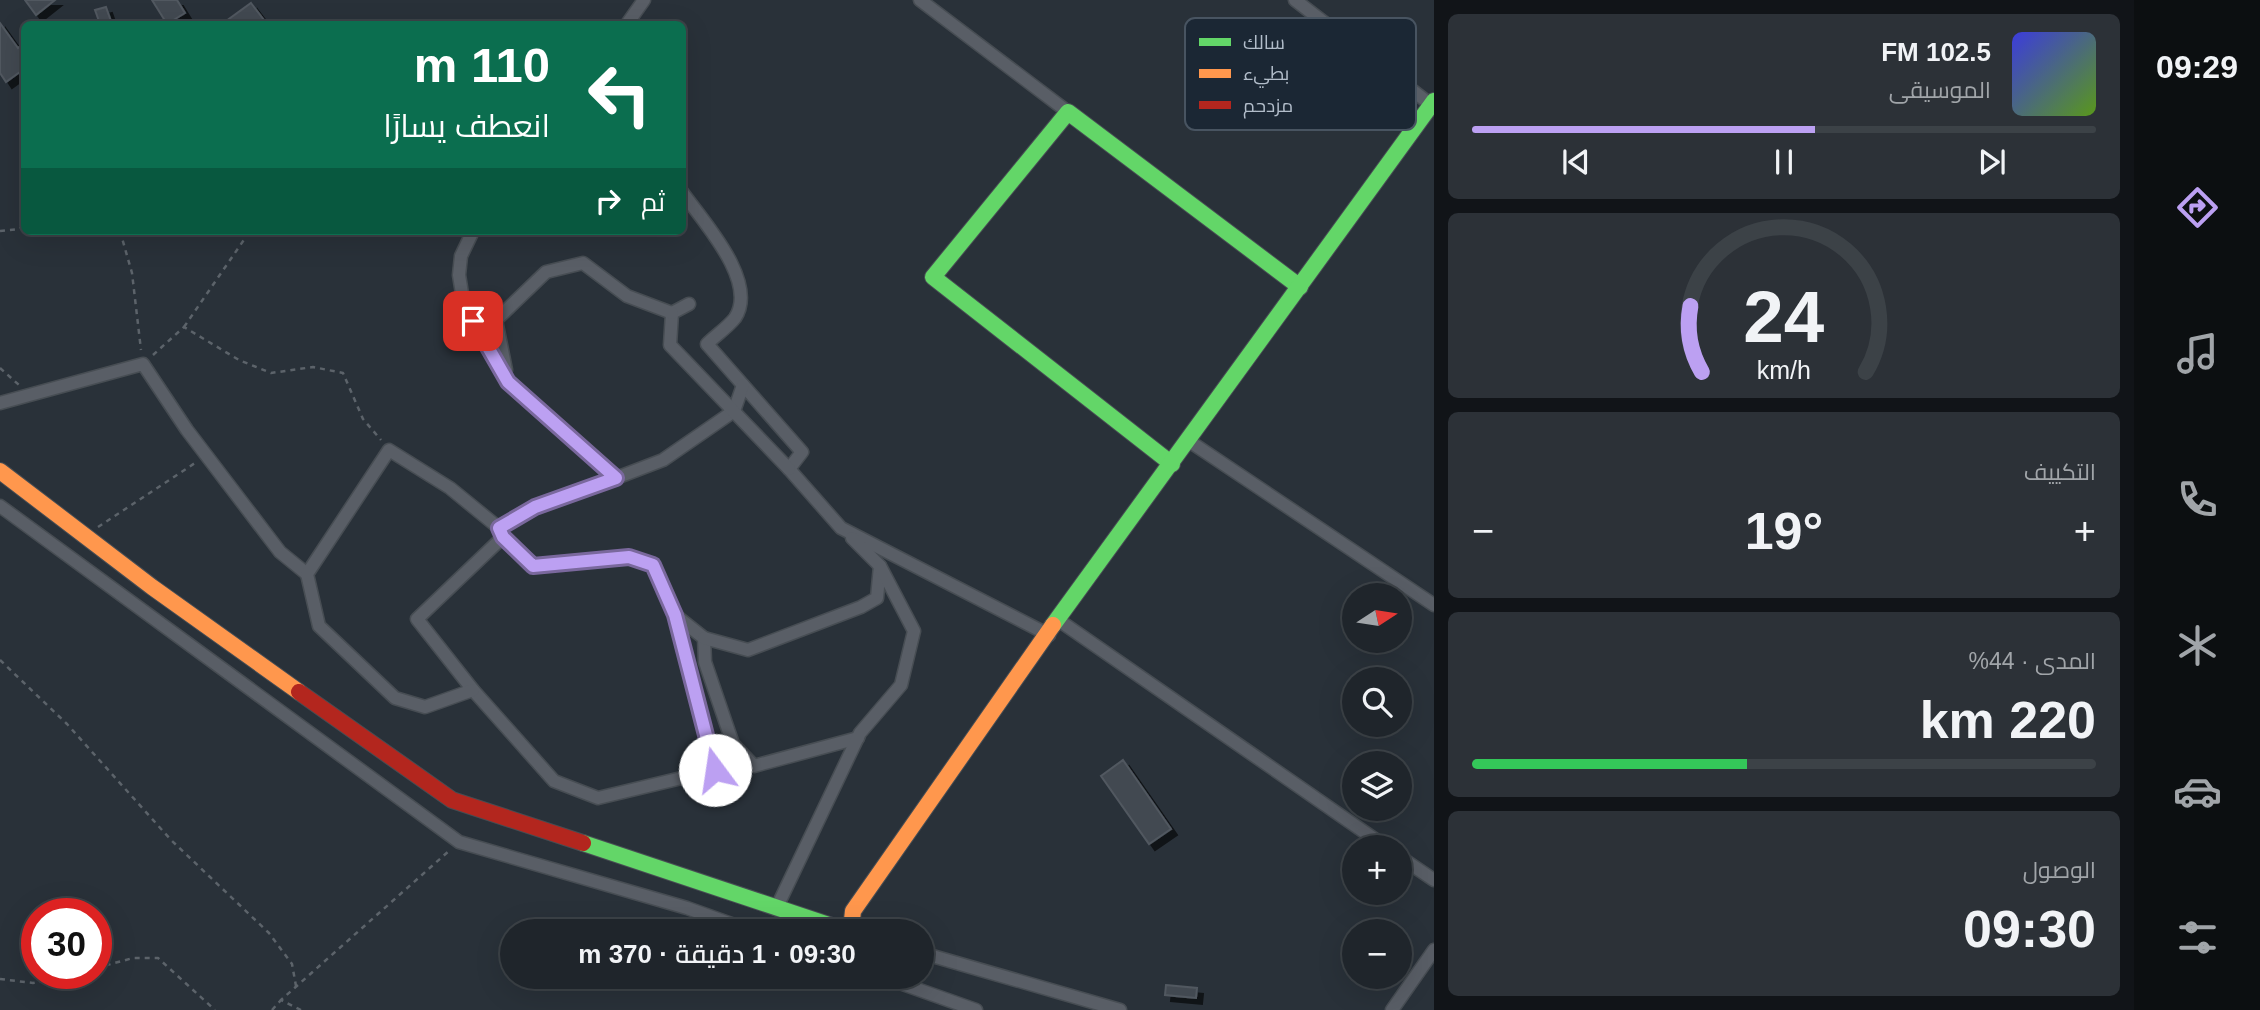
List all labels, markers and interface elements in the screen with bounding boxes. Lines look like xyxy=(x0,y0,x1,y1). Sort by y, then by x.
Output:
legend xyxy=(1185,18,1416,130)
text: سالك xyxy=(1243,32,1285,53)
text: 102.5 FM xyxy=(1881,37,1991,67)
text: 110 m xyxy=(414,38,550,92)
icon: left xyxy=(574,49,665,140)
text: 09:29 xyxy=(2156,49,2238,85)
text: بطيء xyxy=(1243,63,1289,88)
text: الموسيقى xyxy=(1889,77,1991,103)
text: مزدحم xyxy=(1243,95,1293,119)
text: انعطف يسارًا xyxy=(383,108,550,144)
icon: previous xyxy=(1557,143,1595,181)
icon: pause xyxy=(1765,143,1803,181)
icon: next xyxy=(1973,143,2011,181)
icon: right xyxy=(589,182,627,220)
icon: directions xyxy=(2173,183,2222,232)
text: ثم xyxy=(641,187,665,217)
text: 24 xyxy=(1744,276,1825,357)
pin xyxy=(443,291,503,351)
icon: arrive xyxy=(454,302,492,340)
icon: music xyxy=(2173,329,2222,378)
text: km/h xyxy=(1757,356,1811,384)
text: التكييف xyxy=(2024,459,2096,485)
icon: phone xyxy=(2173,475,2222,524)
text: 19° xyxy=(1745,502,1823,560)
text: − xyxy=(1472,510,1494,552)
text: + xyxy=(2074,510,2096,552)
north arrow xyxy=(1342,583,1412,653)
map controls xyxy=(1342,583,1412,989)
icon: climate xyxy=(2173,621,2222,670)
text: المدى · 44% xyxy=(1969,648,2096,674)
button: search xyxy=(1342,667,1412,737)
text: 220 km xyxy=(1920,691,2096,749)
position arrow xyxy=(678,733,752,807)
button: layers xyxy=(1342,751,1412,821)
icon: car xyxy=(2173,767,2222,816)
button: + xyxy=(1342,835,1412,905)
text: الوصول xyxy=(2023,857,2096,883)
speed limit sign: 30 xyxy=(21,898,112,989)
text: 09:30 xyxy=(1963,900,2096,958)
icon: filters xyxy=(2173,913,2222,962)
button: − xyxy=(1342,919,1412,989)
text: 09:30 · 1 دقيقة · 370 m xyxy=(578,939,856,969)

